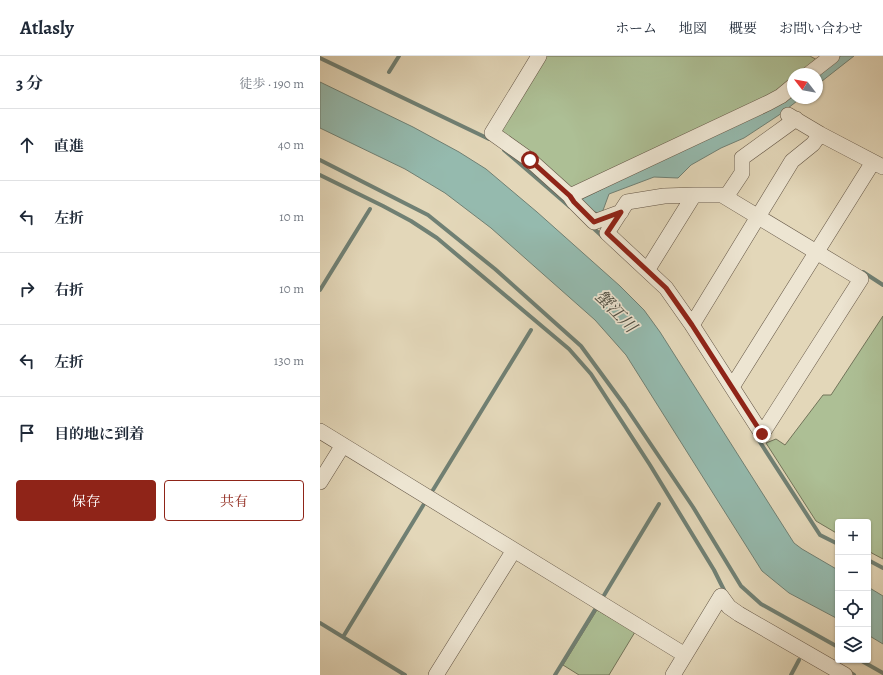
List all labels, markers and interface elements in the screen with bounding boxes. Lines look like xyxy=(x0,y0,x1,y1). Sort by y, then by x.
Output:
text: Atlasly xyxy=(20,15,74,41)
text: ホーム xyxy=(615,19,657,38)
text: 地図 xyxy=(679,19,707,38)
text: 概要 xyxy=(729,19,757,38)
text: お問い合わせ xyxy=(779,19,863,38)
north arrow xyxy=(787,68,823,104)
text: 3 分 xyxy=(16,72,43,95)
text: 徒歩 · 190 m xyxy=(240,75,304,92)
icon: ahead xyxy=(16,134,38,156)
text: 直進 xyxy=(54,136,84,156)
text: 40 m xyxy=(278,136,304,153)
route start xyxy=(521,151,539,169)
icon: left xyxy=(16,206,38,228)
text: 左折 xyxy=(54,208,84,228)
text: 10 m xyxy=(279,208,304,225)
icon: right xyxy=(16,278,38,300)
text: 右折 xyxy=(54,280,84,300)
text: 10 m xyxy=(279,280,304,297)
water label: 蟹江川 xyxy=(590,285,643,339)
icon: left xyxy=(16,350,38,372)
text: 左折 xyxy=(54,352,84,372)
text: 130 m xyxy=(274,352,304,369)
icon: arrive xyxy=(16,422,38,444)
text: 目的地に到着 xyxy=(54,424,144,444)
route end xyxy=(753,425,771,443)
button: 保存 xyxy=(16,480,156,521)
button: 共有 xyxy=(164,480,304,521)
map controls xyxy=(835,519,871,663)
button: + xyxy=(835,519,871,555)
button: − xyxy=(835,555,871,591)
button: locate xyxy=(835,591,871,627)
button: layers xyxy=(835,627,871,663)

